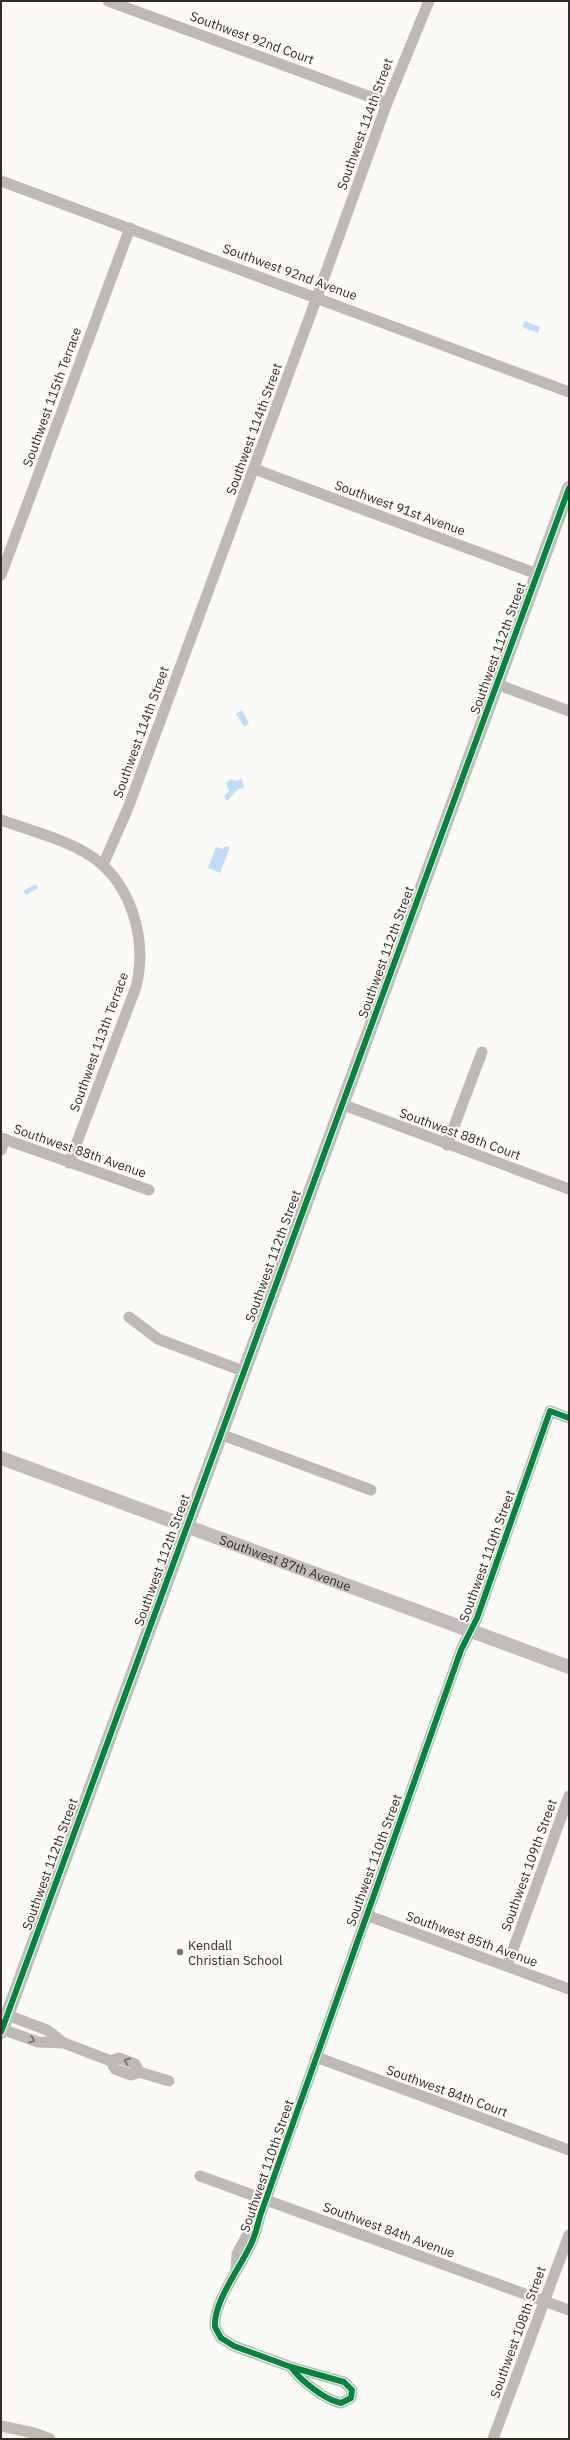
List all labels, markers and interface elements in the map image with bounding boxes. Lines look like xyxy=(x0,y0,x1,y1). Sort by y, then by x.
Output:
street label: Southwest 92nd Court xyxy=(188,8,316,68)
street label: Southwest 114th Street xyxy=(333,56,397,192)
street label: Southwest 92nd Avenue xyxy=(220,240,360,304)
street label: Southwest 115th Terrace xyxy=(19,325,85,469)
street label: Southwest 114th Street xyxy=(222,361,286,497)
street label: Southwest 91st Avenue xyxy=(332,476,468,540)
street label: Southwest 112th Street xyxy=(466,580,530,716)
street label: Southwest 114th Street xyxy=(109,664,173,800)
street label: Southwest 112th Street xyxy=(354,884,418,1020)
street label: Southwest 113th Terrace xyxy=(66,970,132,1114)
street label: Southwest 88th Court xyxy=(397,1104,523,1164)
street label: Southwest 88th Avenue xyxy=(11,1120,149,1182)
street label: Southwest 112th Street xyxy=(241,1188,305,1324)
street label: Southwest 110th Street xyxy=(455,1488,519,1624)
street label: Southwest 112th Street xyxy=(130,1492,194,1628)
street label: Southwest 87th Avenue xyxy=(217,1531,354,1595)
street label: Southwest 110th Street xyxy=(342,1792,406,1928)
street label: Southwest 112th Street xyxy=(18,1796,82,1932)
street label: Southwest 109th Street xyxy=(497,1797,561,1933)
street label: Southwest 85th Avenue xyxy=(404,1907,540,1971)
place label: Kendall Christian School xyxy=(188,1937,283,1969)
marker: Kendall Christian School xyxy=(175,1947,185,1957)
one-way arrow xyxy=(28,2035,35,2044)
one-way arrow xyxy=(124,2058,131,2066)
street label: Southwest 84th Court xyxy=(384,2061,510,2121)
street label: Southwest 110th Street xyxy=(236,2097,298,2235)
street label: Southwest 84th Avenue xyxy=(321,2198,457,2262)
street label: Southwest 108th Street xyxy=(486,2264,550,2400)

